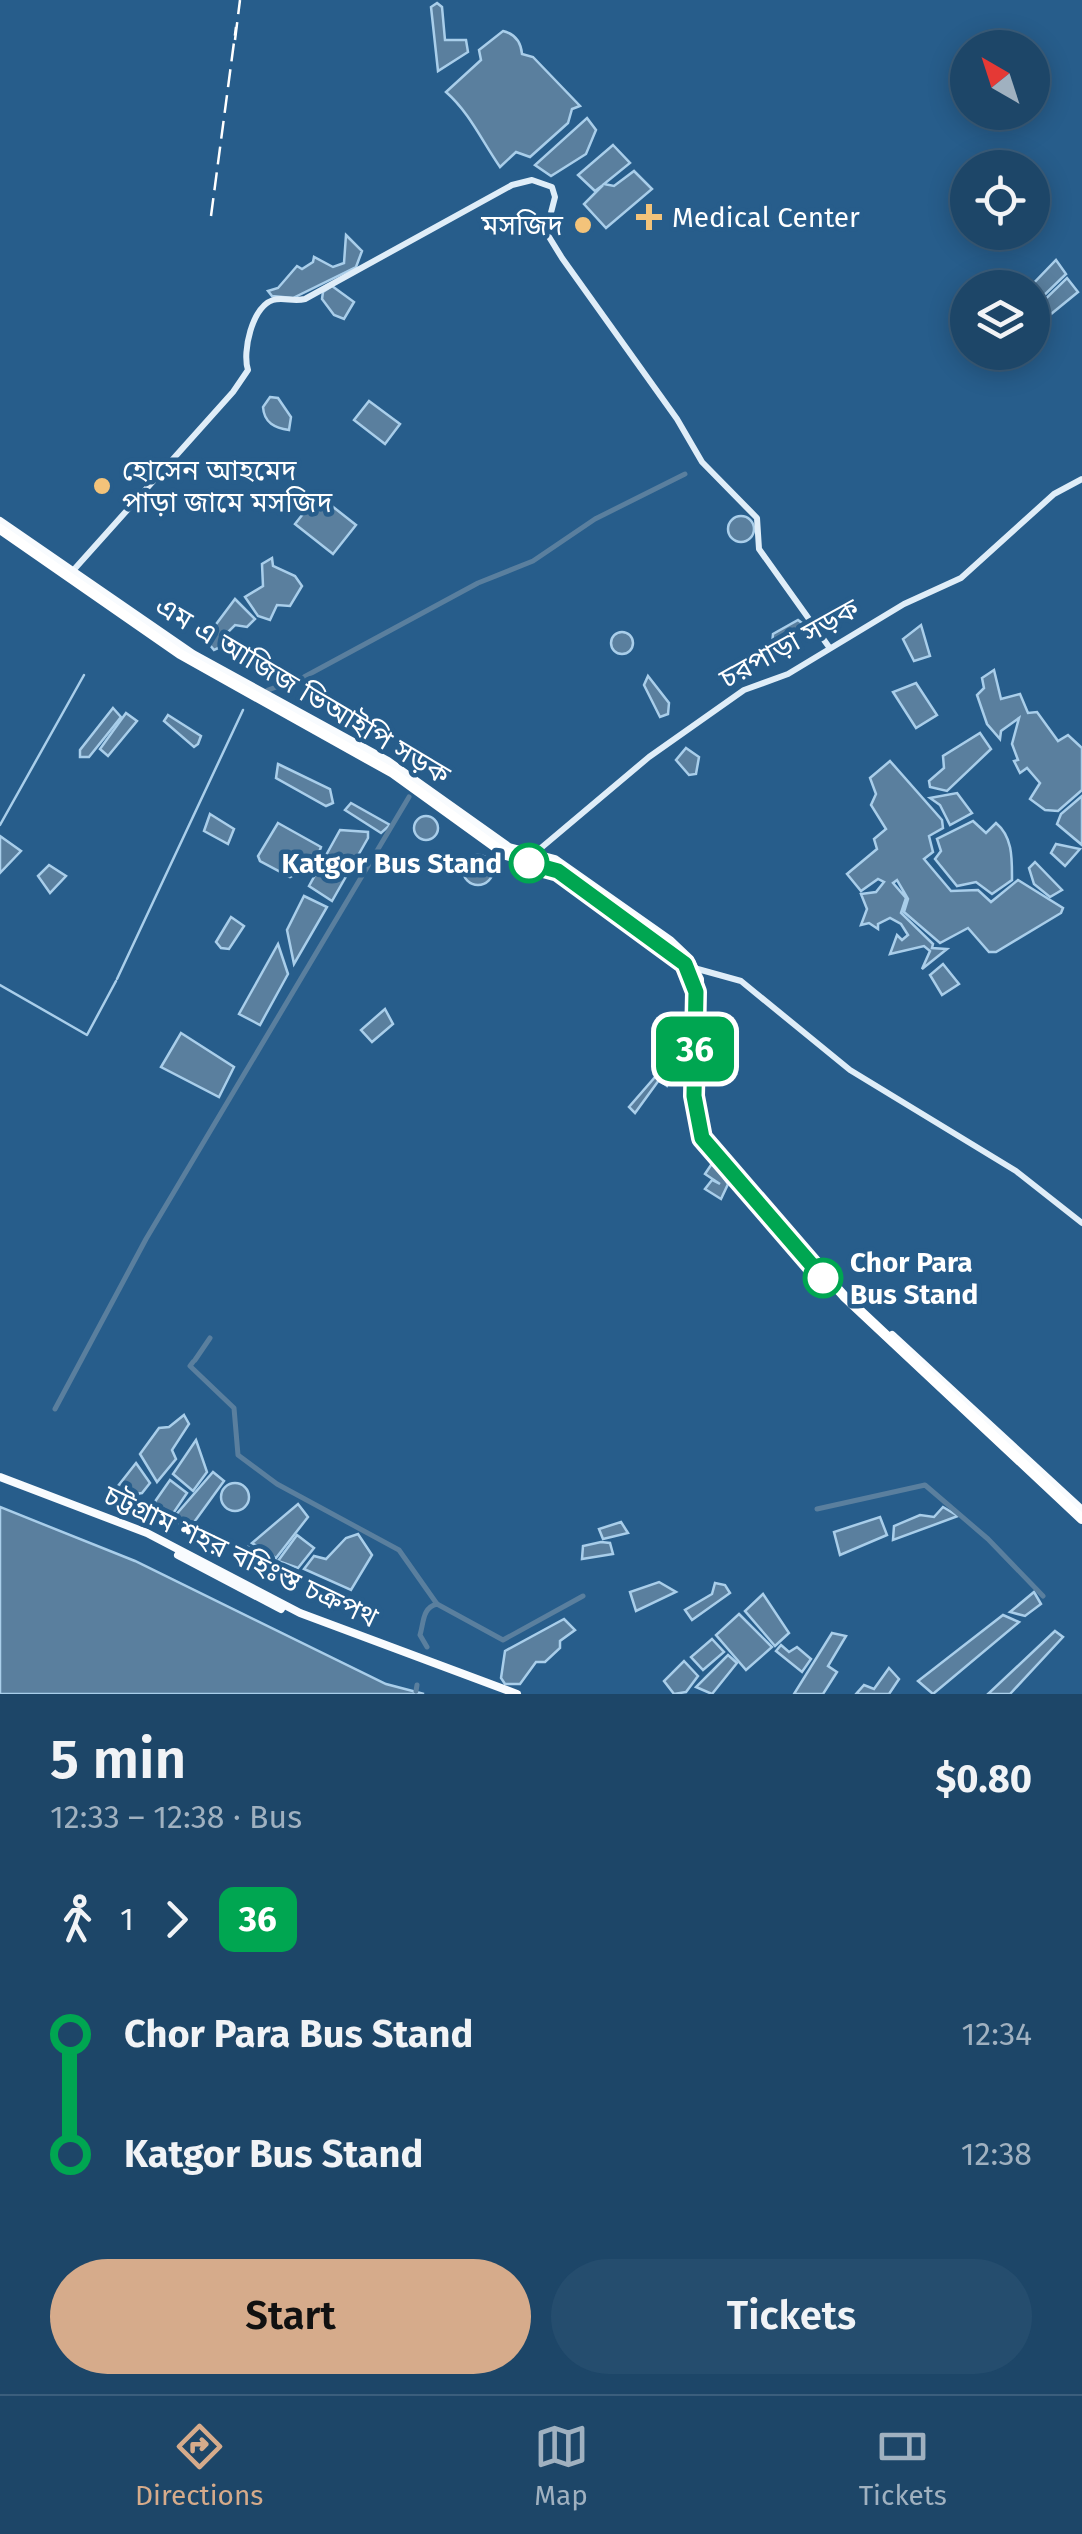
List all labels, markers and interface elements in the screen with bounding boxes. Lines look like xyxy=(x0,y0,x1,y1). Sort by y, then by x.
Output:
north arrow xyxy=(950,30,1050,130)
map controls xyxy=(950,30,1050,370)
button: locate xyxy=(950,150,1050,250)
place label: Medical Center xyxy=(672,201,860,234)
marker: Medical Center xyxy=(636,204,662,230)
place label: মসজিদ xyxy=(480,209,564,242)
marker: মসজিদ xyxy=(572,214,594,236)
button: layers xyxy=(950,270,1050,370)
place label: হোসেন আহমেদ পাড়া জামে মসজিদ xyxy=(122,454,333,519)
marker: হোসেন আহমেদ পাড়া জামে মসজিদ xyxy=(91,475,113,497)
street label: এম এ আজিজ ভিআইপি সড়ক xyxy=(149,589,456,792)
street label: চরপাড়া সড়ক xyxy=(713,591,865,696)
marker: Katgor Bus Stand xyxy=(510,844,548,882)
place label: Katgor Bus Stand xyxy=(282,847,502,880)
line badge: 36 xyxy=(650,1016,740,1082)
text: 36 xyxy=(676,1028,714,1070)
place label: Chor Para Bus Stand xyxy=(850,1246,978,1311)
marker: Chor Para Bus Stand xyxy=(804,1259,842,1297)
street label: চট্টগ্রাম শহর বহিঃস্ত চক্রপথ xyxy=(98,1478,384,1635)
text: 5 min xyxy=(50,1727,186,1793)
text: $0.80 xyxy=(935,1756,1032,1802)
text: 12:33 – 12:38 · Bus xyxy=(50,1798,302,1836)
icon: walk xyxy=(50,1892,105,1947)
icon: forward xyxy=(149,1892,204,1947)
text: 36 xyxy=(239,1898,277,1940)
text: 1 xyxy=(120,1900,134,1938)
text: Chor Para Bus Stand xyxy=(124,2011,473,2057)
text: 12:34 xyxy=(962,2015,1032,2053)
text: Katgor Bus Stand xyxy=(124,2131,423,2177)
text: 12:38 xyxy=(961,2135,1032,2173)
button: Start xyxy=(50,2259,531,2374)
button: Tickets xyxy=(551,2259,1032,2374)
tab: Directions xyxy=(135,2419,263,2512)
tab: Map xyxy=(534,2419,589,2512)
tab: Tickets xyxy=(859,2419,947,2512)

